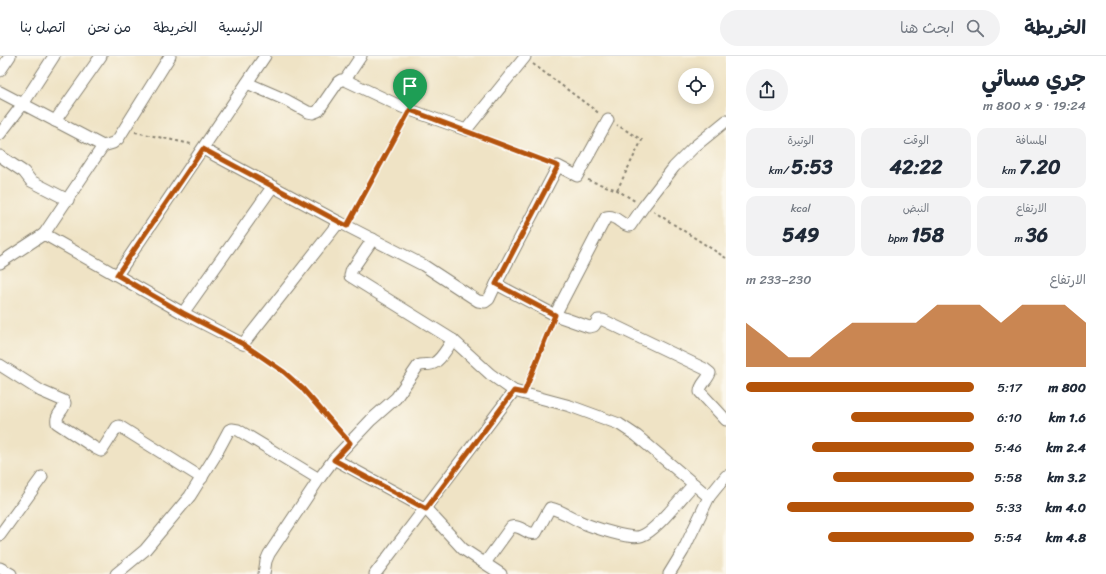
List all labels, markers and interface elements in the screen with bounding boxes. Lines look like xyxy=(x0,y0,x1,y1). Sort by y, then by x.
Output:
search box xyxy=(720,10,1000,46)
text: الخريطة xyxy=(1024,11,1086,44)
text: اتصل بنا xyxy=(20,15,66,40)
text: من نحن xyxy=(88,15,131,40)
text: الخريطة xyxy=(153,15,197,40)
text: الرئيسية xyxy=(219,15,263,40)
text: ابحث هنا xyxy=(900,15,954,41)
icon: search xyxy=(964,17,986,39)
text: جري مسائي xyxy=(981,59,1086,98)
map controls xyxy=(678,68,714,104)
button: locate xyxy=(678,68,714,104)
pin xyxy=(393,69,427,110)
button: share xyxy=(746,69,788,111)
icon: arrive xyxy=(399,75,421,97)
text: 19:24 · 9 × 800 m xyxy=(983,94,1086,117)
text: الوتيرة xyxy=(787,131,814,150)
text: الوقت xyxy=(903,131,929,150)
text: المسافة xyxy=(1016,131,1047,150)
text: 5:53 xyxy=(791,150,833,185)
text: 42:22 xyxy=(889,150,943,185)
text: 7.20 xyxy=(1019,150,1061,185)
text: /km xyxy=(769,161,791,180)
text: km xyxy=(1002,161,1019,180)
text: kcal xyxy=(791,199,811,218)
text: النبض xyxy=(903,199,929,218)
text: الارتفاع xyxy=(1016,199,1047,218)
text: 549 xyxy=(782,218,819,253)
text: 158 xyxy=(911,218,944,253)
text: 36 xyxy=(1026,218,1048,253)
text: bpm xyxy=(888,229,911,248)
text: m xyxy=(1015,229,1026,248)
text: 230–233 m xyxy=(746,268,811,291)
text: الارتفاع xyxy=(1050,268,1086,291)
text: 5:17 xyxy=(997,376,1022,399)
text: 800 m xyxy=(1048,376,1086,399)
text: 6:10 xyxy=(997,406,1022,429)
text: 1.6 km xyxy=(1049,406,1086,429)
text: 5:46 xyxy=(995,436,1022,459)
text: 2.4 km xyxy=(1046,436,1086,459)
text: 5:58 xyxy=(994,466,1022,489)
text: 3.2 km xyxy=(1047,466,1086,489)
text: 5:33 xyxy=(996,496,1022,519)
text: 4.0 km xyxy=(1045,496,1086,519)
text: 5:54 xyxy=(994,526,1022,549)
text: 4.8 km xyxy=(1046,526,1086,549)

